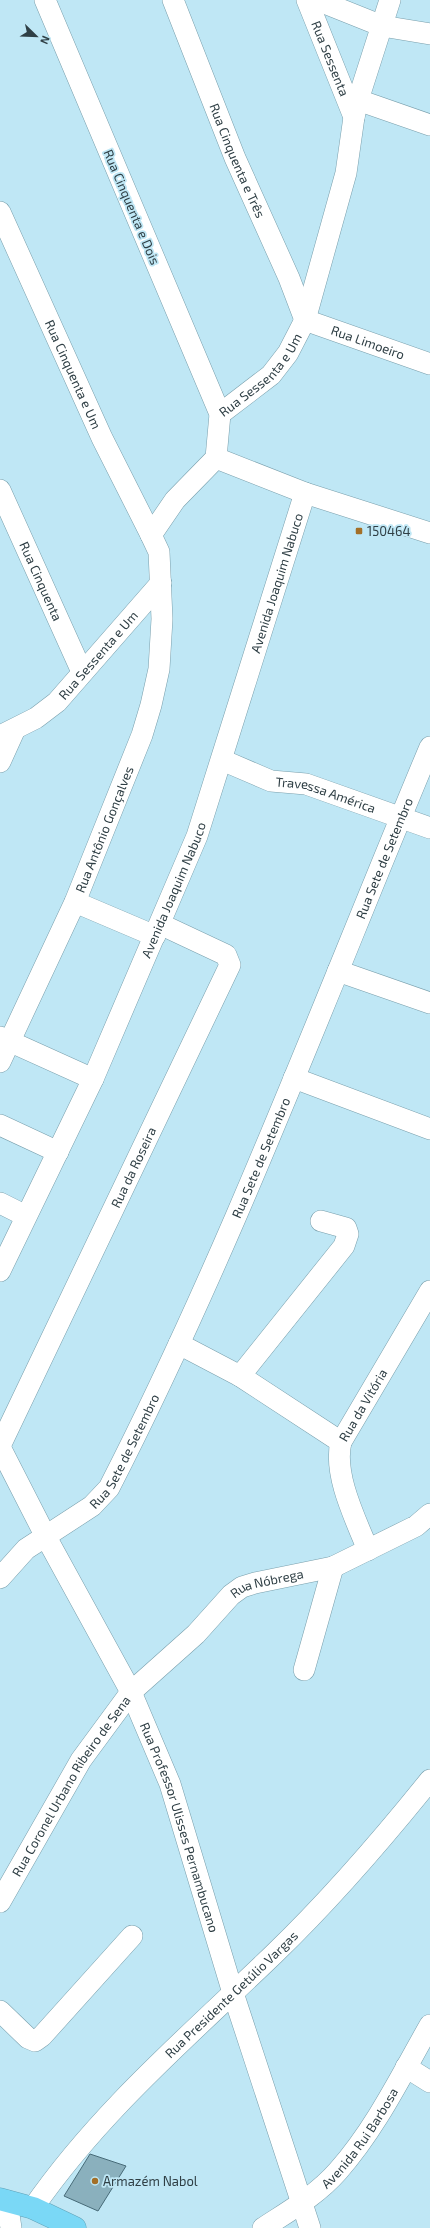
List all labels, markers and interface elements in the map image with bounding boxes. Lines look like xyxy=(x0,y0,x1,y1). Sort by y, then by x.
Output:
north arrow xyxy=(16,16,56,56)
street label: Rua Sessenta xyxy=(308,19,353,98)
text: N xyxy=(38,34,53,46)
street label: Rua Cinquenta e Três xyxy=(206,101,269,220)
street label: Rua Cinquenta e Dois xyxy=(100,147,164,267)
street label: Rua Cinquenta e Um xyxy=(42,317,105,431)
street label: Rua Limoeiro xyxy=(329,322,407,362)
street label: Rua Sessenta e Um xyxy=(216,330,305,420)
street label: Avenida Joaquim Nabuco xyxy=(247,511,306,655)
place label: 150464 xyxy=(367,523,410,539)
marker: 150464 xyxy=(354,526,364,536)
street label: Rua Cinquenta xyxy=(16,539,66,623)
street label: Rua Sessenta e Um xyxy=(55,607,141,703)
street label: Rua Antônio Gonçalves xyxy=(72,764,137,895)
street label: Travessa América xyxy=(275,773,378,816)
street label: Rua Sete de Setembro xyxy=(352,795,416,921)
street label: Avenida Joaquim Nabuco xyxy=(138,820,209,960)
street label: Rua Sete de Setembro xyxy=(228,1095,293,1221)
street label: Rua da Roseira xyxy=(107,1124,159,1210)
street label: Rua da Vitória xyxy=(335,1366,390,1444)
street label: Rua Sete de Setembro xyxy=(86,1391,162,1512)
street label: Rua Nóbrega xyxy=(227,1565,305,1601)
street label: Rua Coronel Urbano Ribeiro de Sena xyxy=(8,1693,134,1879)
street label: Rua Professor Ulisses Pernambucano xyxy=(137,1720,222,1934)
street label: Rua Presidente Getúlio Vargas xyxy=(161,1927,301,2061)
street label: Avenida Rui Barbosa xyxy=(318,2085,401,2192)
place label: Armazém Nabol xyxy=(103,2173,198,2189)
marker: Armazém Nabol xyxy=(90,2176,100,2186)

